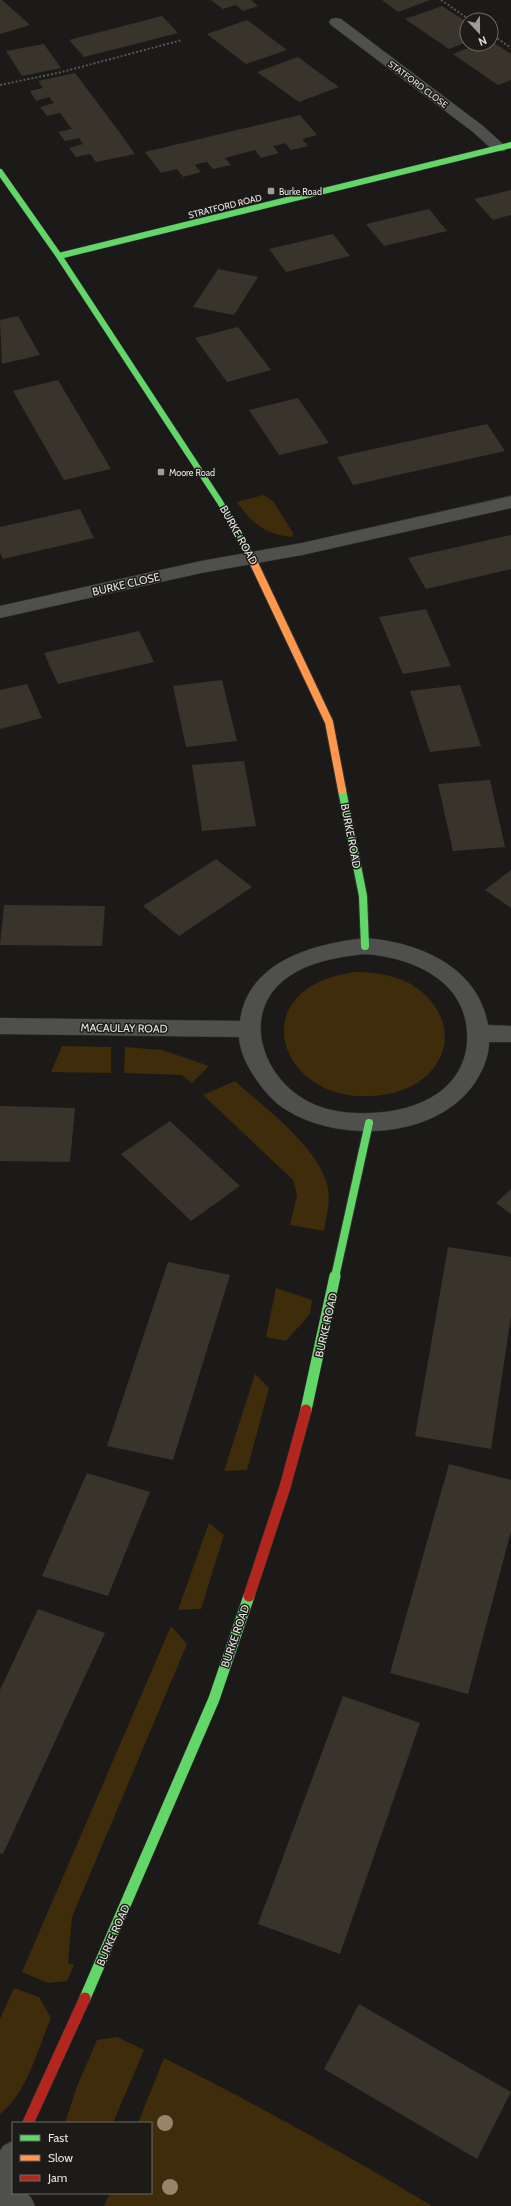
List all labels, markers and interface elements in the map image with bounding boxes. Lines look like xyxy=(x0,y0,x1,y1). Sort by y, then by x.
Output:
north arrow xyxy=(459,12,499,52)
text: N xyxy=(477,33,489,49)
street label: STATFORD CLOSE xyxy=(386,58,450,110)
marker: Burke Road xyxy=(266,186,276,196)
place label: Burke Road xyxy=(279,186,322,197)
street label: STRATFORD ROAD xyxy=(187,191,263,220)
marker: Moore Road xyxy=(156,467,166,477)
place label: Moore Road xyxy=(169,467,215,478)
street label: BURKE ROAD xyxy=(217,503,261,567)
street label: BURKE CLOSE xyxy=(91,569,161,599)
street label: BURKE ROAD xyxy=(338,802,364,870)
street label: MACAULAY ROAD xyxy=(80,1020,168,1036)
street label: BURKE ROAD xyxy=(312,1291,340,1359)
street label: BURKE ROAD xyxy=(218,1603,252,1669)
street label: BURKE ROAD xyxy=(93,1902,133,1968)
legend xyxy=(12,2122,152,2194)
text: Fast xyxy=(48,2130,68,2145)
text: Slow xyxy=(48,2150,73,2165)
text: Jam xyxy=(47,2170,67,2185)

